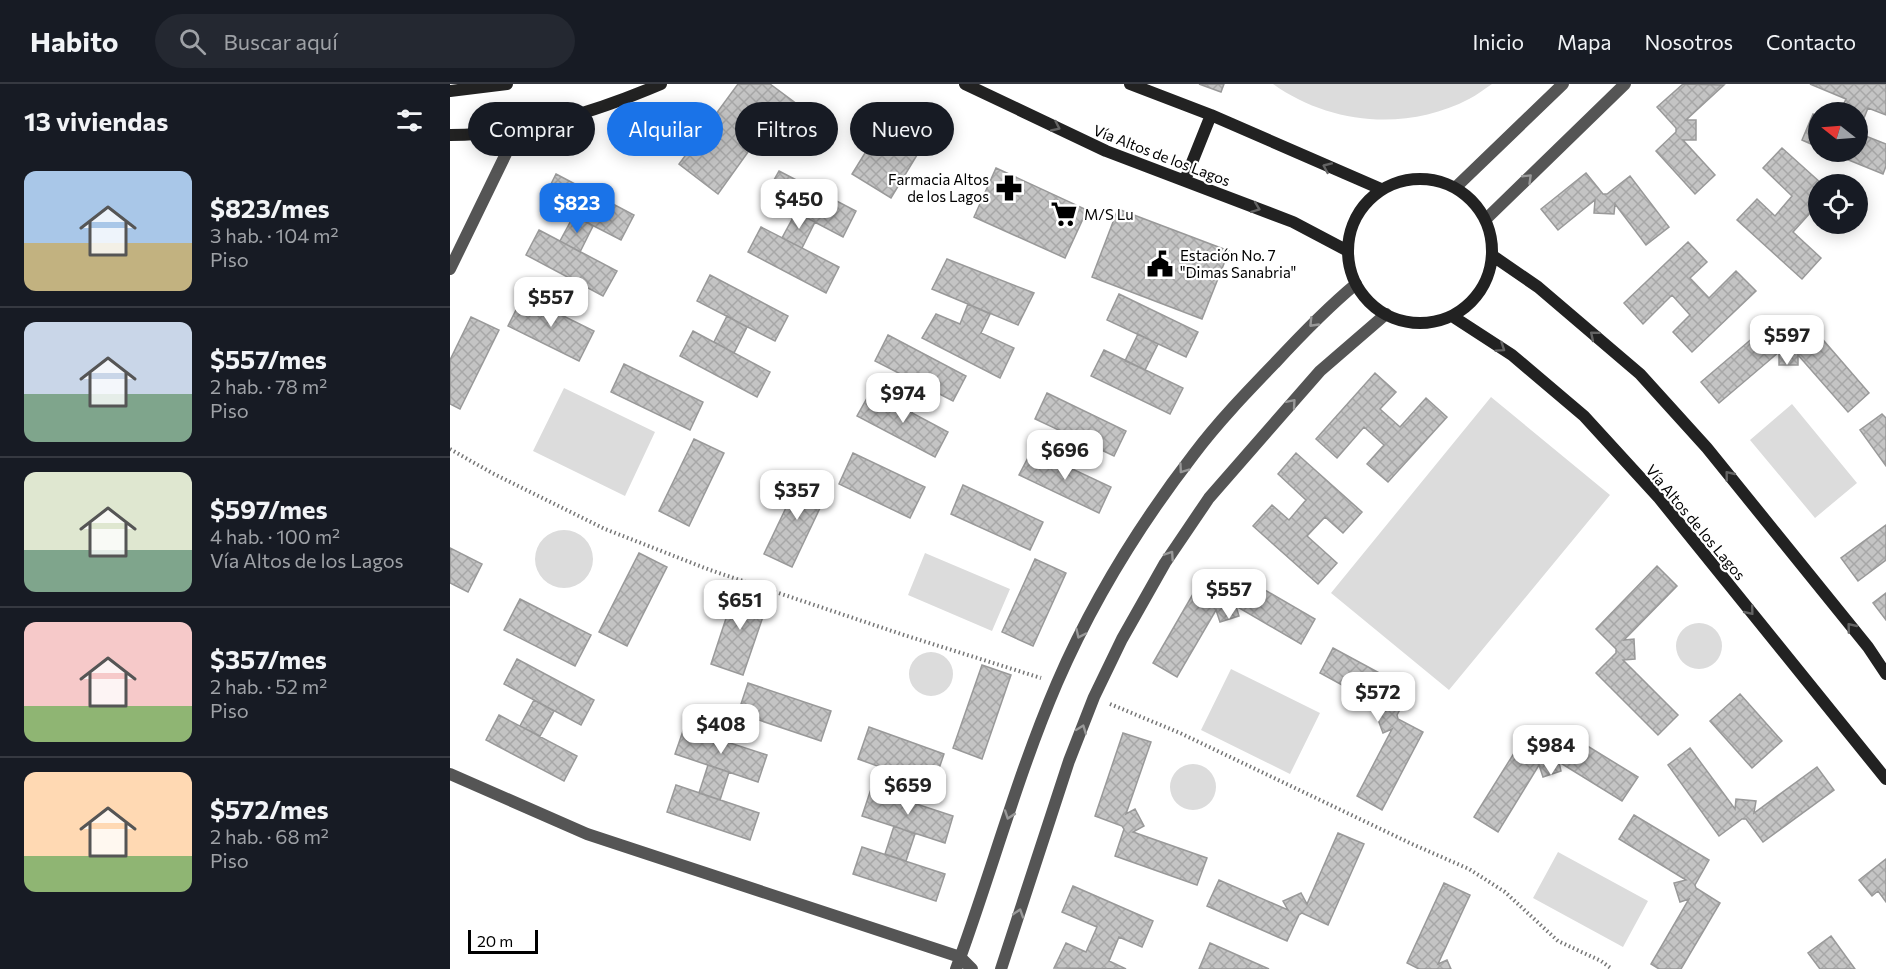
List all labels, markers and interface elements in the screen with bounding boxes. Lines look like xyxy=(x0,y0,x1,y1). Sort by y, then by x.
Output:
search box xyxy=(155,14,575,68)
text: Habito xyxy=(30,24,119,58)
icon: search xyxy=(176,25,209,58)
text: Buscar aquí xyxy=(224,28,338,55)
text: Inicio xyxy=(1472,29,1524,54)
text: Mapa xyxy=(1557,29,1611,54)
text: Nosotros xyxy=(1644,29,1733,54)
text: Contacto xyxy=(1766,29,1856,54)
chip: Comprar xyxy=(468,102,595,156)
chip: Alquilar xyxy=(607,102,723,156)
chip: Filtros xyxy=(735,102,838,156)
chip: Nuevo xyxy=(850,102,954,156)
north arrow xyxy=(1808,102,1868,162)
map controls xyxy=(1808,102,1868,234)
icon: filters xyxy=(393,104,426,137)
text: 13 viviendas xyxy=(24,105,168,136)
one-way arrow xyxy=(1049,120,1060,132)
street label: Vía Altos de los Lagos xyxy=(1091,121,1233,189)
one-way arrow xyxy=(1323,162,1334,174)
place label: Farmacia Altos de los Lagos xyxy=(888,170,989,205)
pharmacy icon: Farmacia Altos de los Lagos xyxy=(994,173,1024,203)
button: locate xyxy=(1808,174,1868,234)
one-way arrow xyxy=(1521,175,1532,186)
pin: $450 xyxy=(763,179,835,230)
pin: $823 xyxy=(541,183,613,234)
text: $450 xyxy=(775,186,823,210)
text: $823 xyxy=(554,190,600,214)
text: $823/mes xyxy=(210,192,330,223)
icon: home xyxy=(72,195,144,267)
supermarket icon: M/S Lu xyxy=(1049,199,1079,229)
one-way arrow xyxy=(1250,200,1261,213)
place label: M/S Lu xyxy=(1084,205,1134,223)
text: 3 hab. · 104 m² xyxy=(210,223,339,247)
place label: Estación No. 7 "Dimas Sanabria" xyxy=(1180,246,1296,281)
text: Piso xyxy=(210,247,249,271)
public building icon: Estación No. 7 "Dimas Sanabria" xyxy=(1145,249,1175,279)
pin: $557 xyxy=(515,277,587,328)
text: $557 xyxy=(528,284,574,308)
pin: $597 xyxy=(1751,315,1823,366)
one-way arrow xyxy=(1309,316,1320,327)
text: $597 xyxy=(1764,322,1810,346)
one-way arrow xyxy=(1590,331,1601,342)
one-way arrow xyxy=(1495,341,1505,353)
text: $557/mes xyxy=(210,343,327,374)
icon: home xyxy=(72,346,144,418)
pin: $974 xyxy=(867,373,939,424)
text: 2 hab. · 78 m² xyxy=(210,374,327,398)
text: $974 xyxy=(880,380,926,404)
text: Piso xyxy=(210,398,249,422)
one-way arrow xyxy=(1285,399,1296,410)
pin: $696 xyxy=(1029,430,1101,481)
text: $696 xyxy=(1041,437,1089,461)
street label: Vía Altos de los Lagos xyxy=(1642,461,1750,584)
one-way arrow xyxy=(1179,462,1190,473)
pin: $357 xyxy=(761,470,833,521)
one-way arrow xyxy=(1725,471,1736,482)
text: $357 xyxy=(774,477,820,501)
text: $597/mes xyxy=(210,493,328,524)
icon: home xyxy=(72,496,144,568)
text: 4 hab. · 100 m² xyxy=(210,524,340,548)
text: Vía Altos de los Lagos xyxy=(210,548,404,572)
one-way arrow xyxy=(1163,551,1174,562)
pin: $557 xyxy=(1193,569,1265,620)
text: $557 xyxy=(1206,576,1252,600)
pin: $651 xyxy=(704,580,776,631)
text: $651 xyxy=(718,587,762,611)
one-way arrow xyxy=(1742,604,1753,615)
one-way arrow xyxy=(1848,623,1859,634)
one-way arrow xyxy=(1076,627,1088,638)
text: $357/mes xyxy=(210,643,327,674)
icon: home xyxy=(72,646,144,718)
pin: $572 xyxy=(1342,672,1414,723)
text: 2 hab. · 52 m² xyxy=(210,674,327,698)
text: $572 xyxy=(1355,679,1401,703)
text: Piso xyxy=(210,698,249,722)
pin: $408 xyxy=(685,704,757,755)
text: $408 xyxy=(696,711,746,735)
one-way arrow xyxy=(1074,724,1087,734)
pin: $984 xyxy=(1515,725,1587,776)
text: $984 xyxy=(1527,732,1575,756)
pin: $659 xyxy=(872,765,944,816)
text: $659 xyxy=(884,772,932,796)
text: $572/mes xyxy=(210,793,329,824)
icon: home xyxy=(72,796,144,868)
one-way arrow xyxy=(1004,809,1016,820)
text: 2 hab. · 68 m² xyxy=(210,824,329,848)
text: Piso xyxy=(210,848,249,872)
one-way arrow xyxy=(1012,908,1025,919)
scale bar xyxy=(468,927,538,954)
text: 20 m xyxy=(477,931,513,950)

